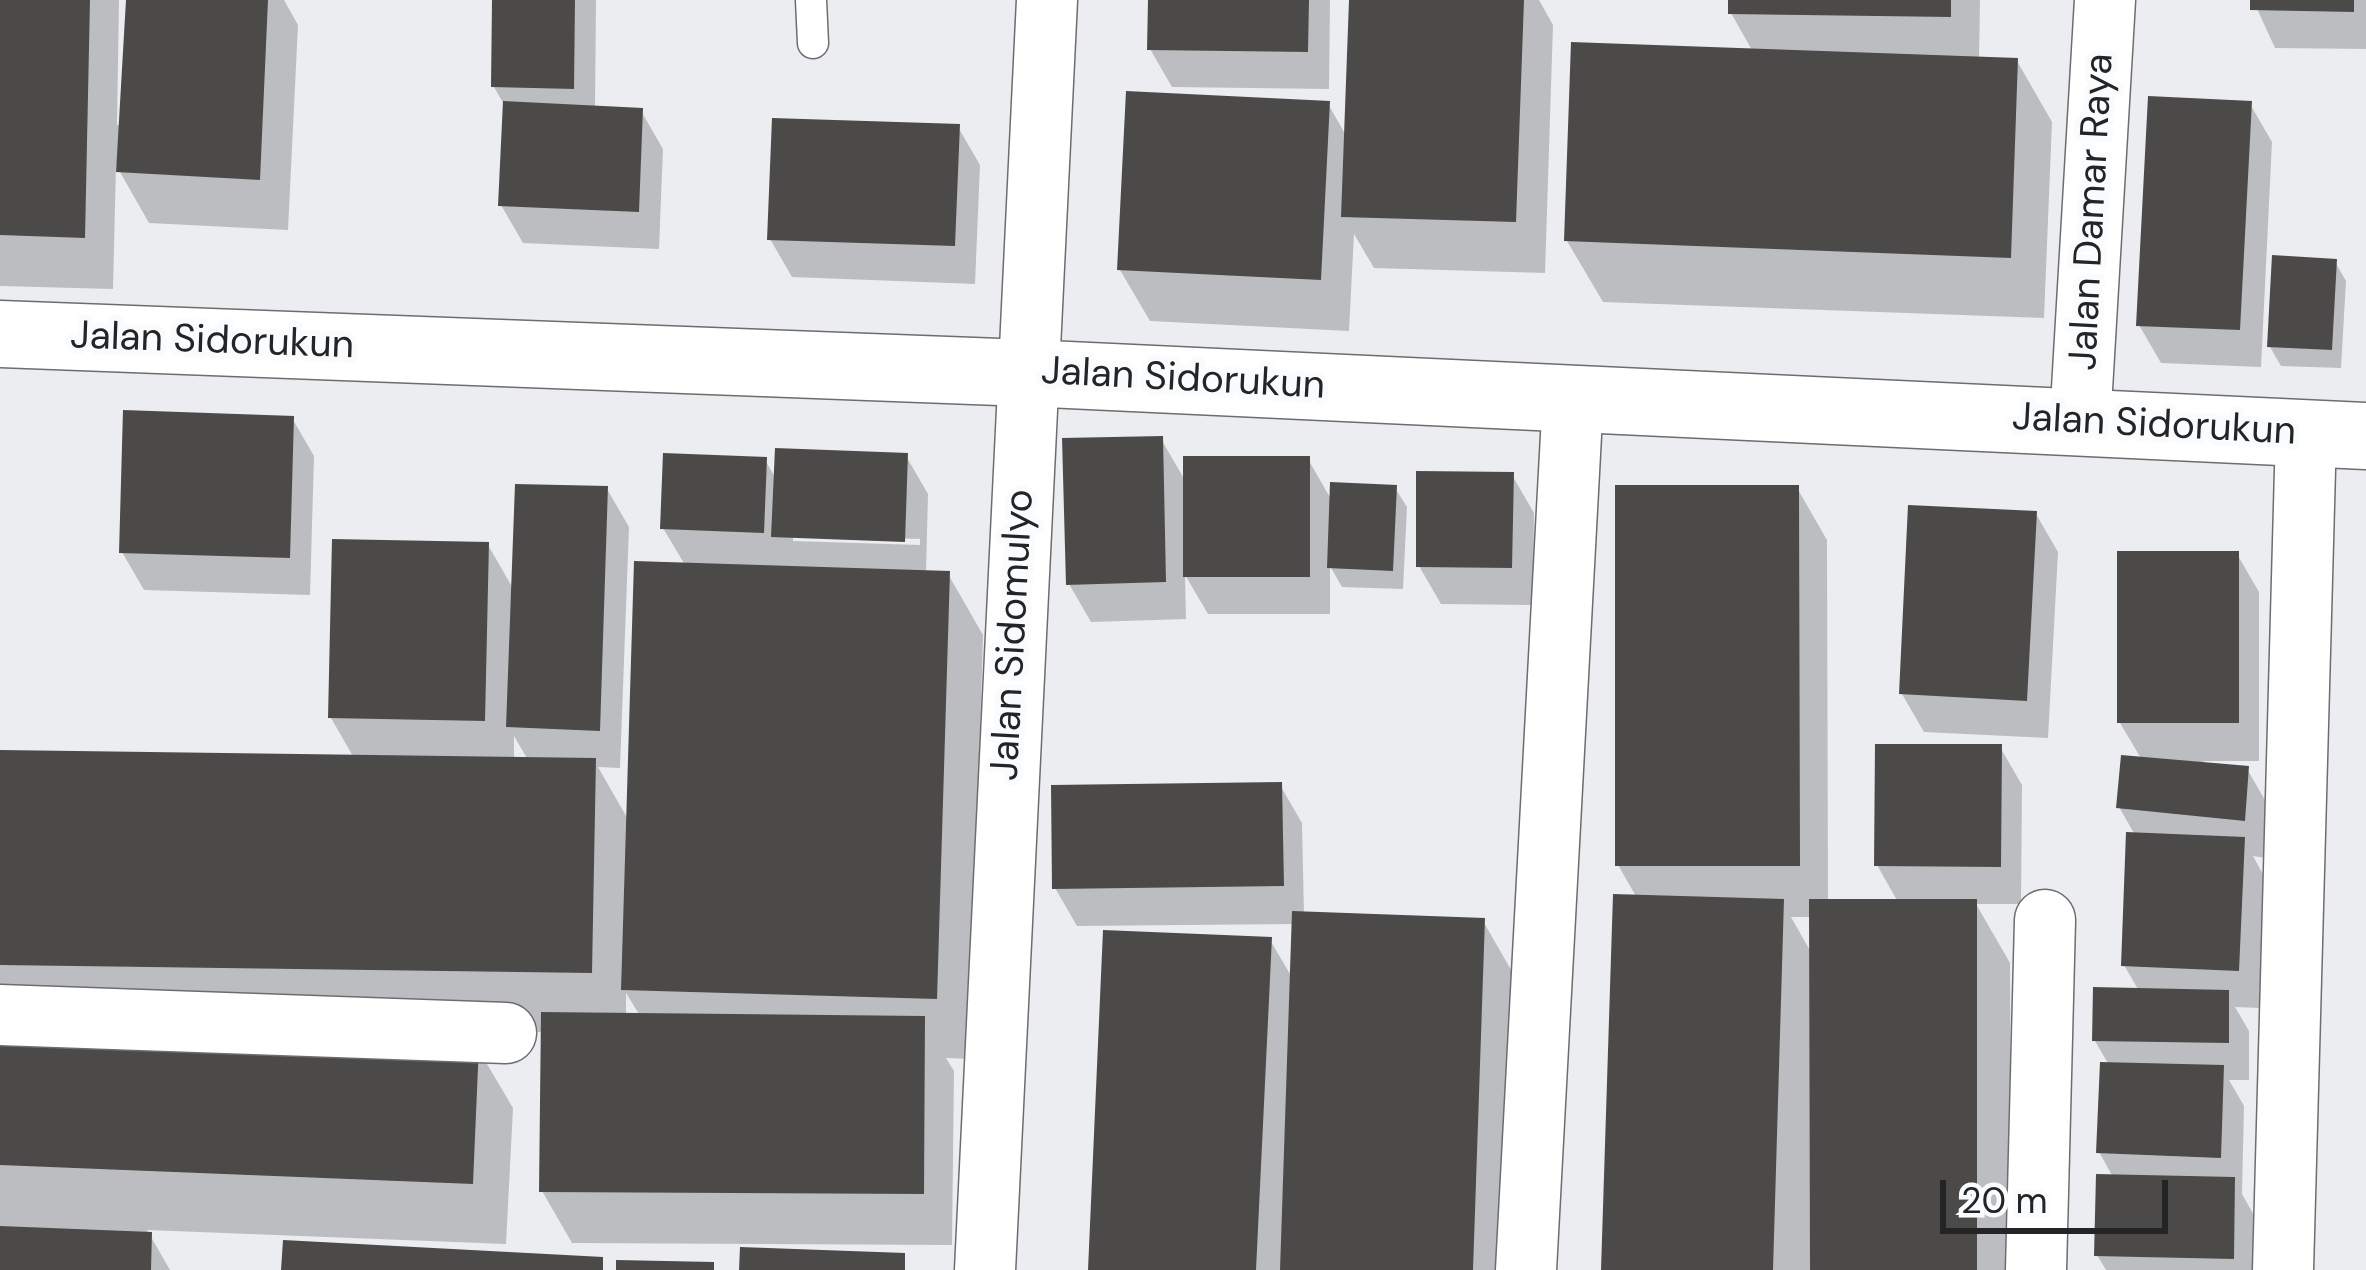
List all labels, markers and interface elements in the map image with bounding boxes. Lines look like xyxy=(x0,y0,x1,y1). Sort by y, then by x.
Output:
street label: Jalan Damar Raya xyxy=(2061,52,2125,372)
street label: Jalan Sidorukun xyxy=(69,314,355,370)
street label: Jalan Sidorukun xyxy=(1040,349,1326,411)
street label: Jalan Sidorukun xyxy=(2011,395,2297,457)
street label: Jalan Sidomulyo xyxy=(983,488,1045,782)
scale bar xyxy=(1946,1156,2174,1230)
text: 20 m xyxy=(1961,1177,2048,1224)

